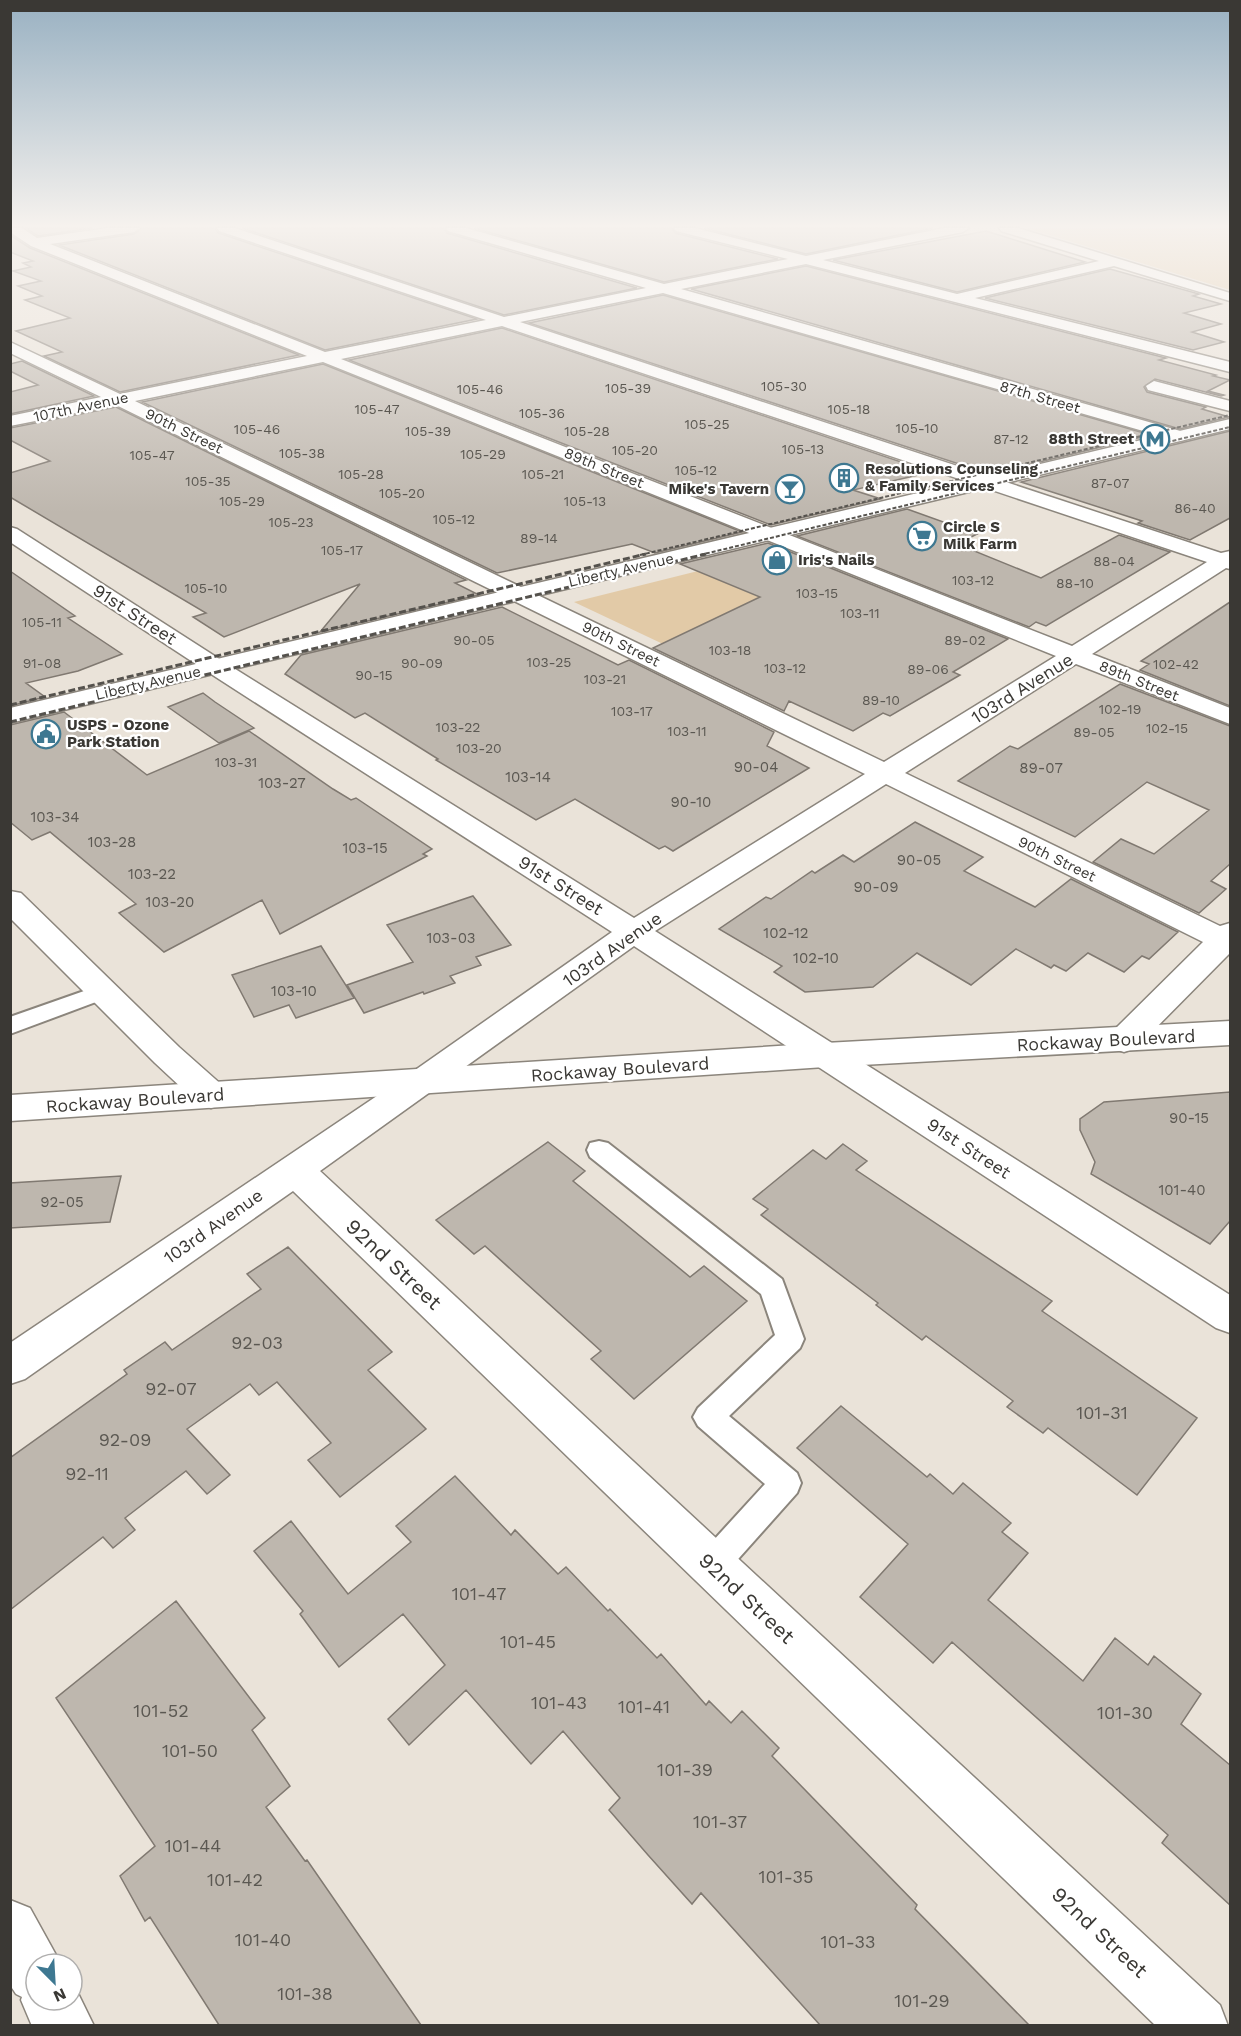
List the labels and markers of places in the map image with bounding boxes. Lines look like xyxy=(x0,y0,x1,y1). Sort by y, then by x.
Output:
metro station icon: 88th Street xyxy=(1139,423,1171,455)
place label: 88th Street xyxy=(1048,430,1134,448)
place label: Resolutions Counseling & Family Services xyxy=(865,460,1039,495)
building icon: Resolutions Counseling & Family Services xyxy=(828,462,860,494)
bar icon: Mike's Tavern xyxy=(774,473,806,505)
place label: Mike's Tavern xyxy=(668,480,769,498)
place label: Circle S Milk Farm xyxy=(943,518,1017,553)
supermarket icon: Circle S Milk Farm xyxy=(906,520,938,552)
shop icon: Iris's Nails xyxy=(761,544,793,576)
place label: Iris's Nails xyxy=(798,551,874,569)
place label: USPS - Ozone Park Station xyxy=(67,716,170,751)
public building icon: USPS - Ozone Park Station xyxy=(30,718,62,750)

